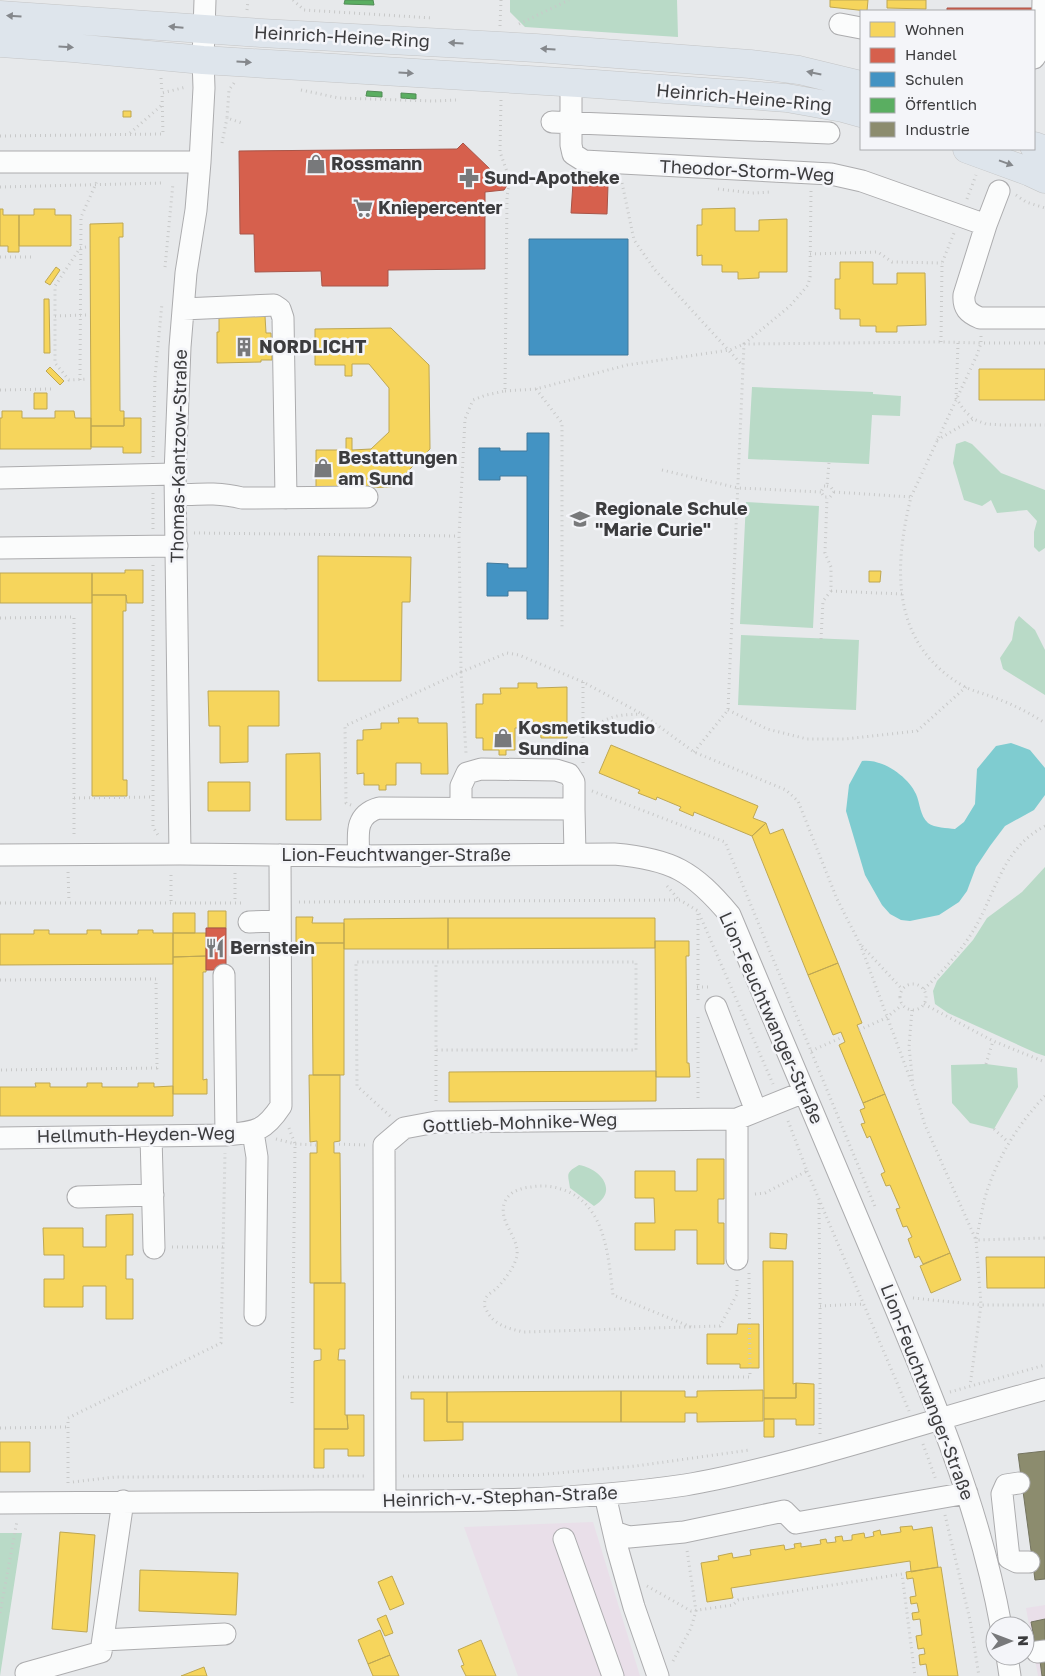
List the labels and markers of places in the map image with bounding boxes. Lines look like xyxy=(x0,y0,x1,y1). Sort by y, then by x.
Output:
place label: Rossmann xyxy=(331,152,422,174)
shop icon: Rossmann xyxy=(305,153,327,175)
place label: Sund-Apotheke xyxy=(484,166,620,188)
pharmacy icon: Sund-Apotheke xyxy=(458,167,480,189)
place label: Kniepercenter xyxy=(378,196,503,218)
supermarket icon: Kniepercenter xyxy=(352,197,374,219)
place label: NORDLICHT xyxy=(259,335,367,357)
building icon: NORDLICHT xyxy=(233,336,255,358)
place label: Bestattungen am Sund xyxy=(338,446,457,489)
shop icon: Bestattungen am Sund xyxy=(312,457,334,479)
place label: Regionale Schule "Marie Curie" xyxy=(595,497,748,540)
school or university icon: Regionale Schule "Marie Curie" xyxy=(569,508,591,530)
place label: Kosmetikstudio Sundina xyxy=(518,716,655,759)
shop icon: Kosmetikstudio Sundina xyxy=(492,727,514,749)
place label: Bernstein xyxy=(230,936,315,958)
restaurant icon: Bernstein xyxy=(204,937,226,959)

